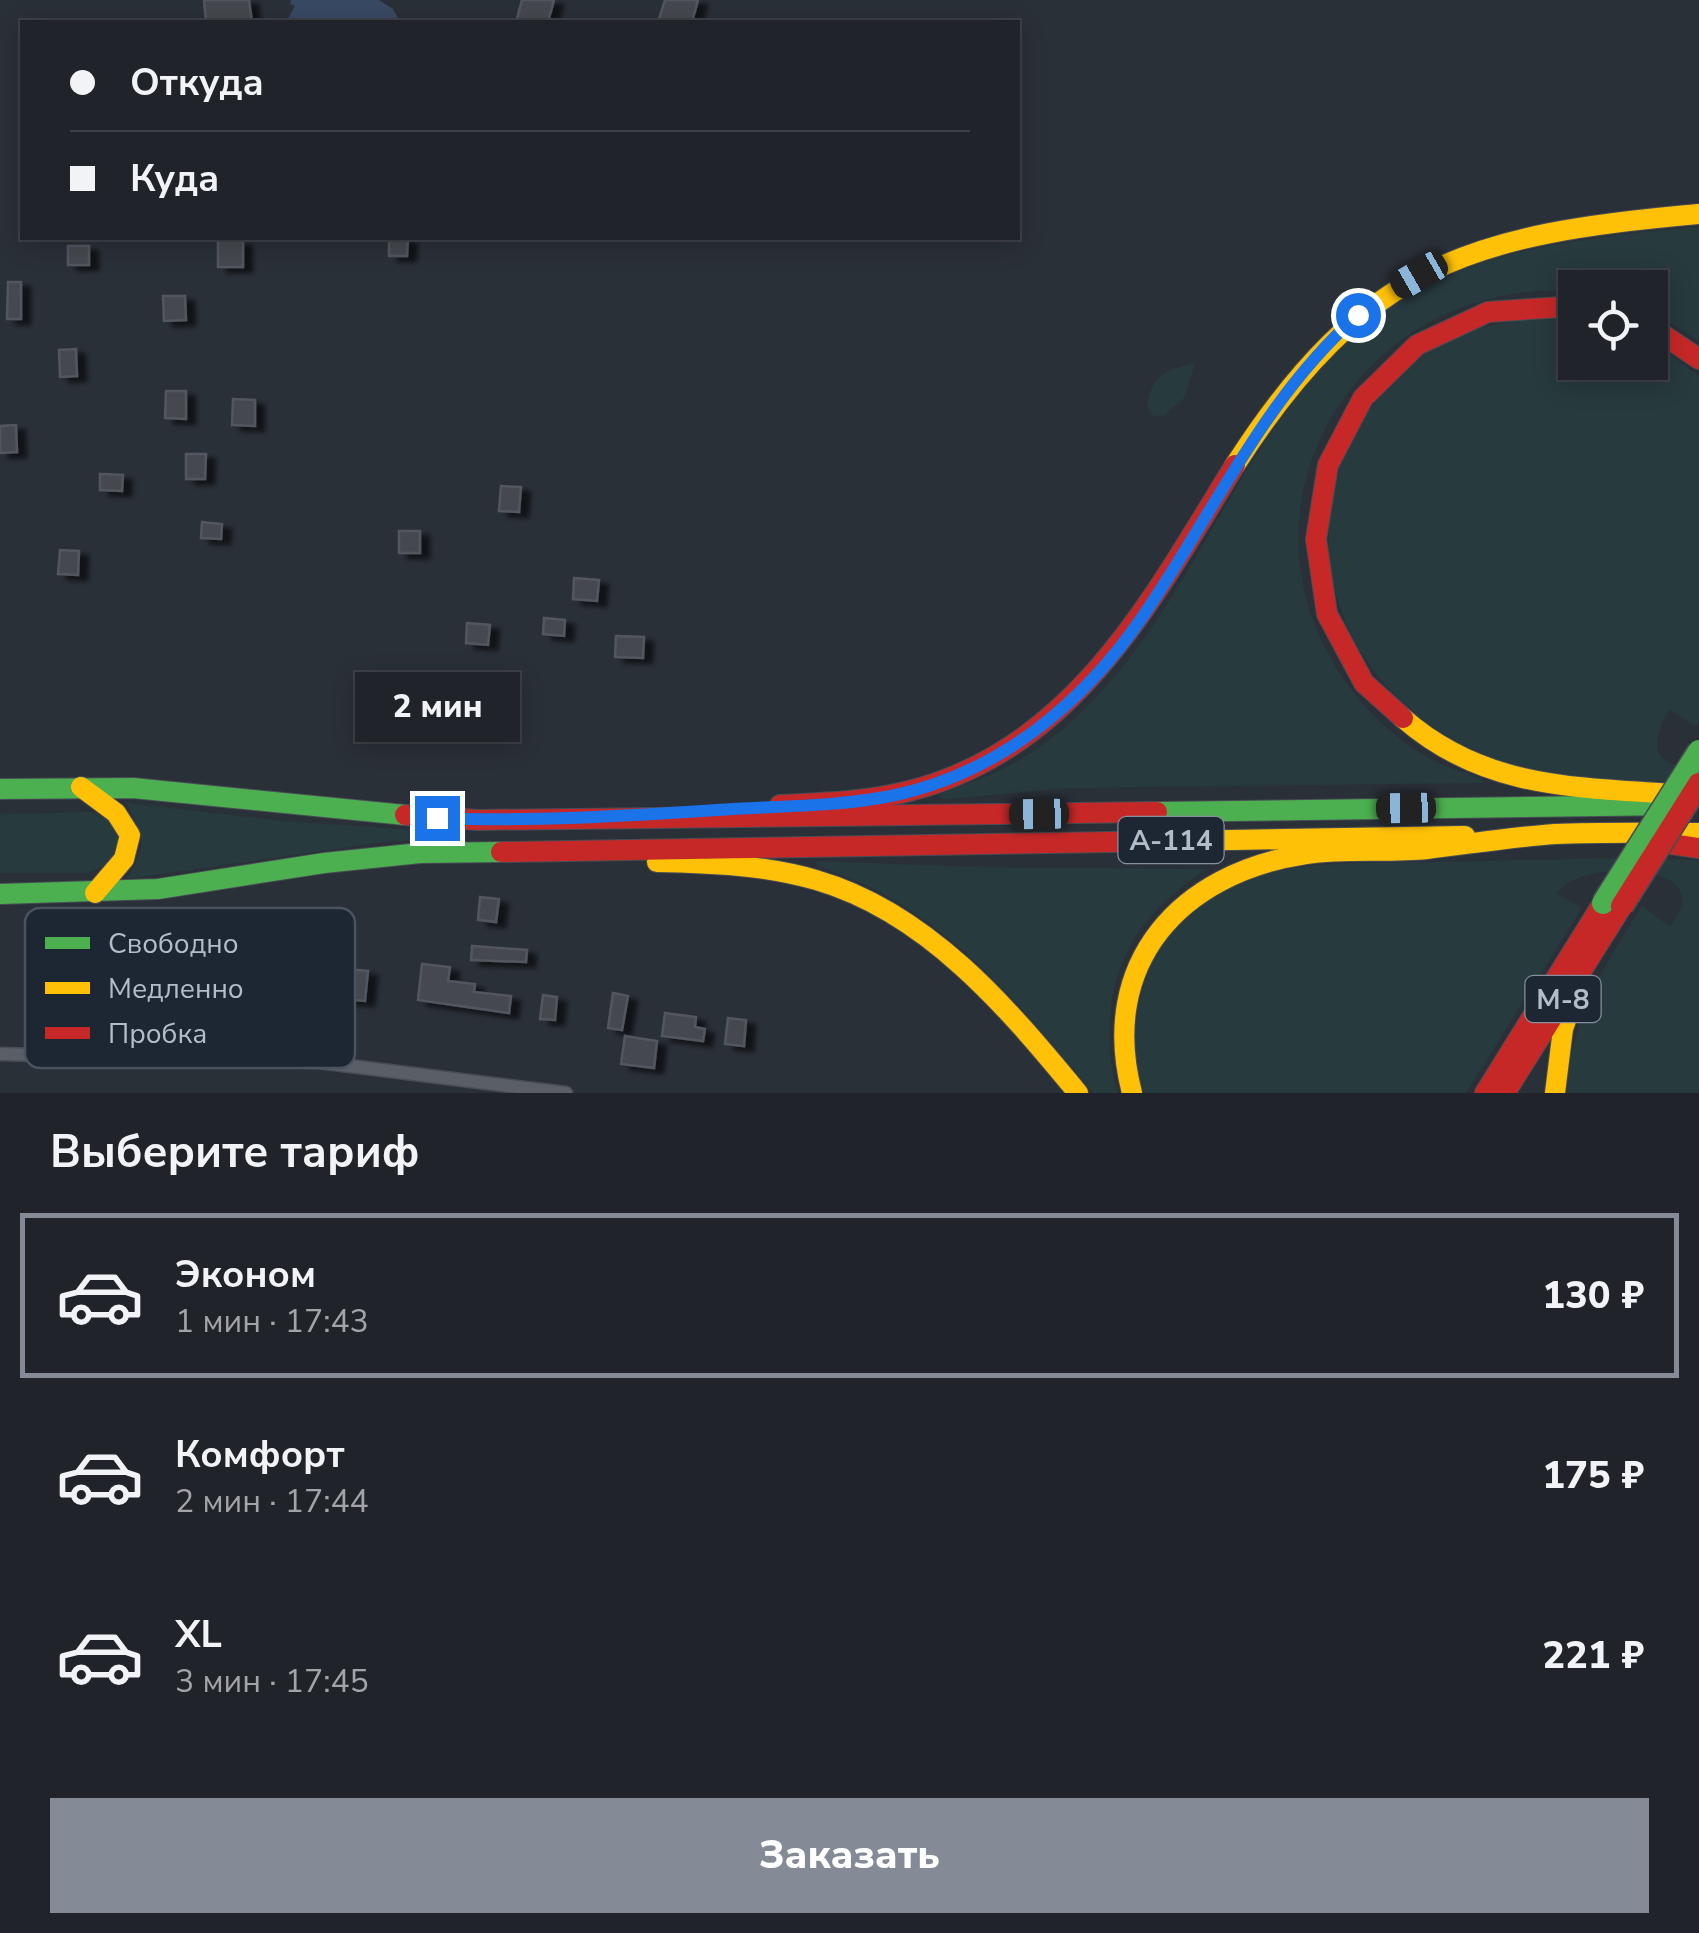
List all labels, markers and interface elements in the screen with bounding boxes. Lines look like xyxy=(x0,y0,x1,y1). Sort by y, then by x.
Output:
text: Откуда xyxy=(130,57,264,108)
text: Куда xyxy=(130,153,219,204)
car xyxy=(1386,247,1452,303)
map controls xyxy=(1558,270,1668,380)
button: locate xyxy=(1558,270,1668,380)
route start xyxy=(1336,293,1381,338)
callout: 2 мин xyxy=(354,673,520,743)
text: 2 мин xyxy=(392,685,483,728)
car xyxy=(1376,792,1436,824)
route end xyxy=(415,796,460,841)
car xyxy=(1009,798,1069,830)
road number: А-114 xyxy=(1118,817,1224,863)
legend xyxy=(25,908,355,1068)
text: Свободно xyxy=(108,925,239,963)
text: Медленно xyxy=(108,970,244,1008)
road number: М-8 xyxy=(1526,976,1600,1022)
text: Пробка xyxy=(108,1015,207,1053)
text: Выберите тариф xyxy=(50,1122,420,1183)
text: Эконом xyxy=(175,1249,316,1300)
icon: car xyxy=(55,1251,145,1341)
text: 130 ₽ xyxy=(1542,1270,1644,1321)
text: 1 мин · 17:43 xyxy=(175,1300,369,1343)
text: Комфорт xyxy=(175,1429,344,1480)
icon: car xyxy=(55,1431,145,1521)
text: 175 ₽ xyxy=(1542,1450,1644,1501)
text: 2 мин · 17:44 xyxy=(175,1480,369,1523)
text: XL xyxy=(175,1609,222,1660)
icon: car xyxy=(55,1611,145,1701)
text: 221 ₽ xyxy=(1542,1630,1644,1681)
text: 3 мин · 17:45 xyxy=(175,1660,369,1703)
button: Заказать xyxy=(50,1798,1649,1913)

